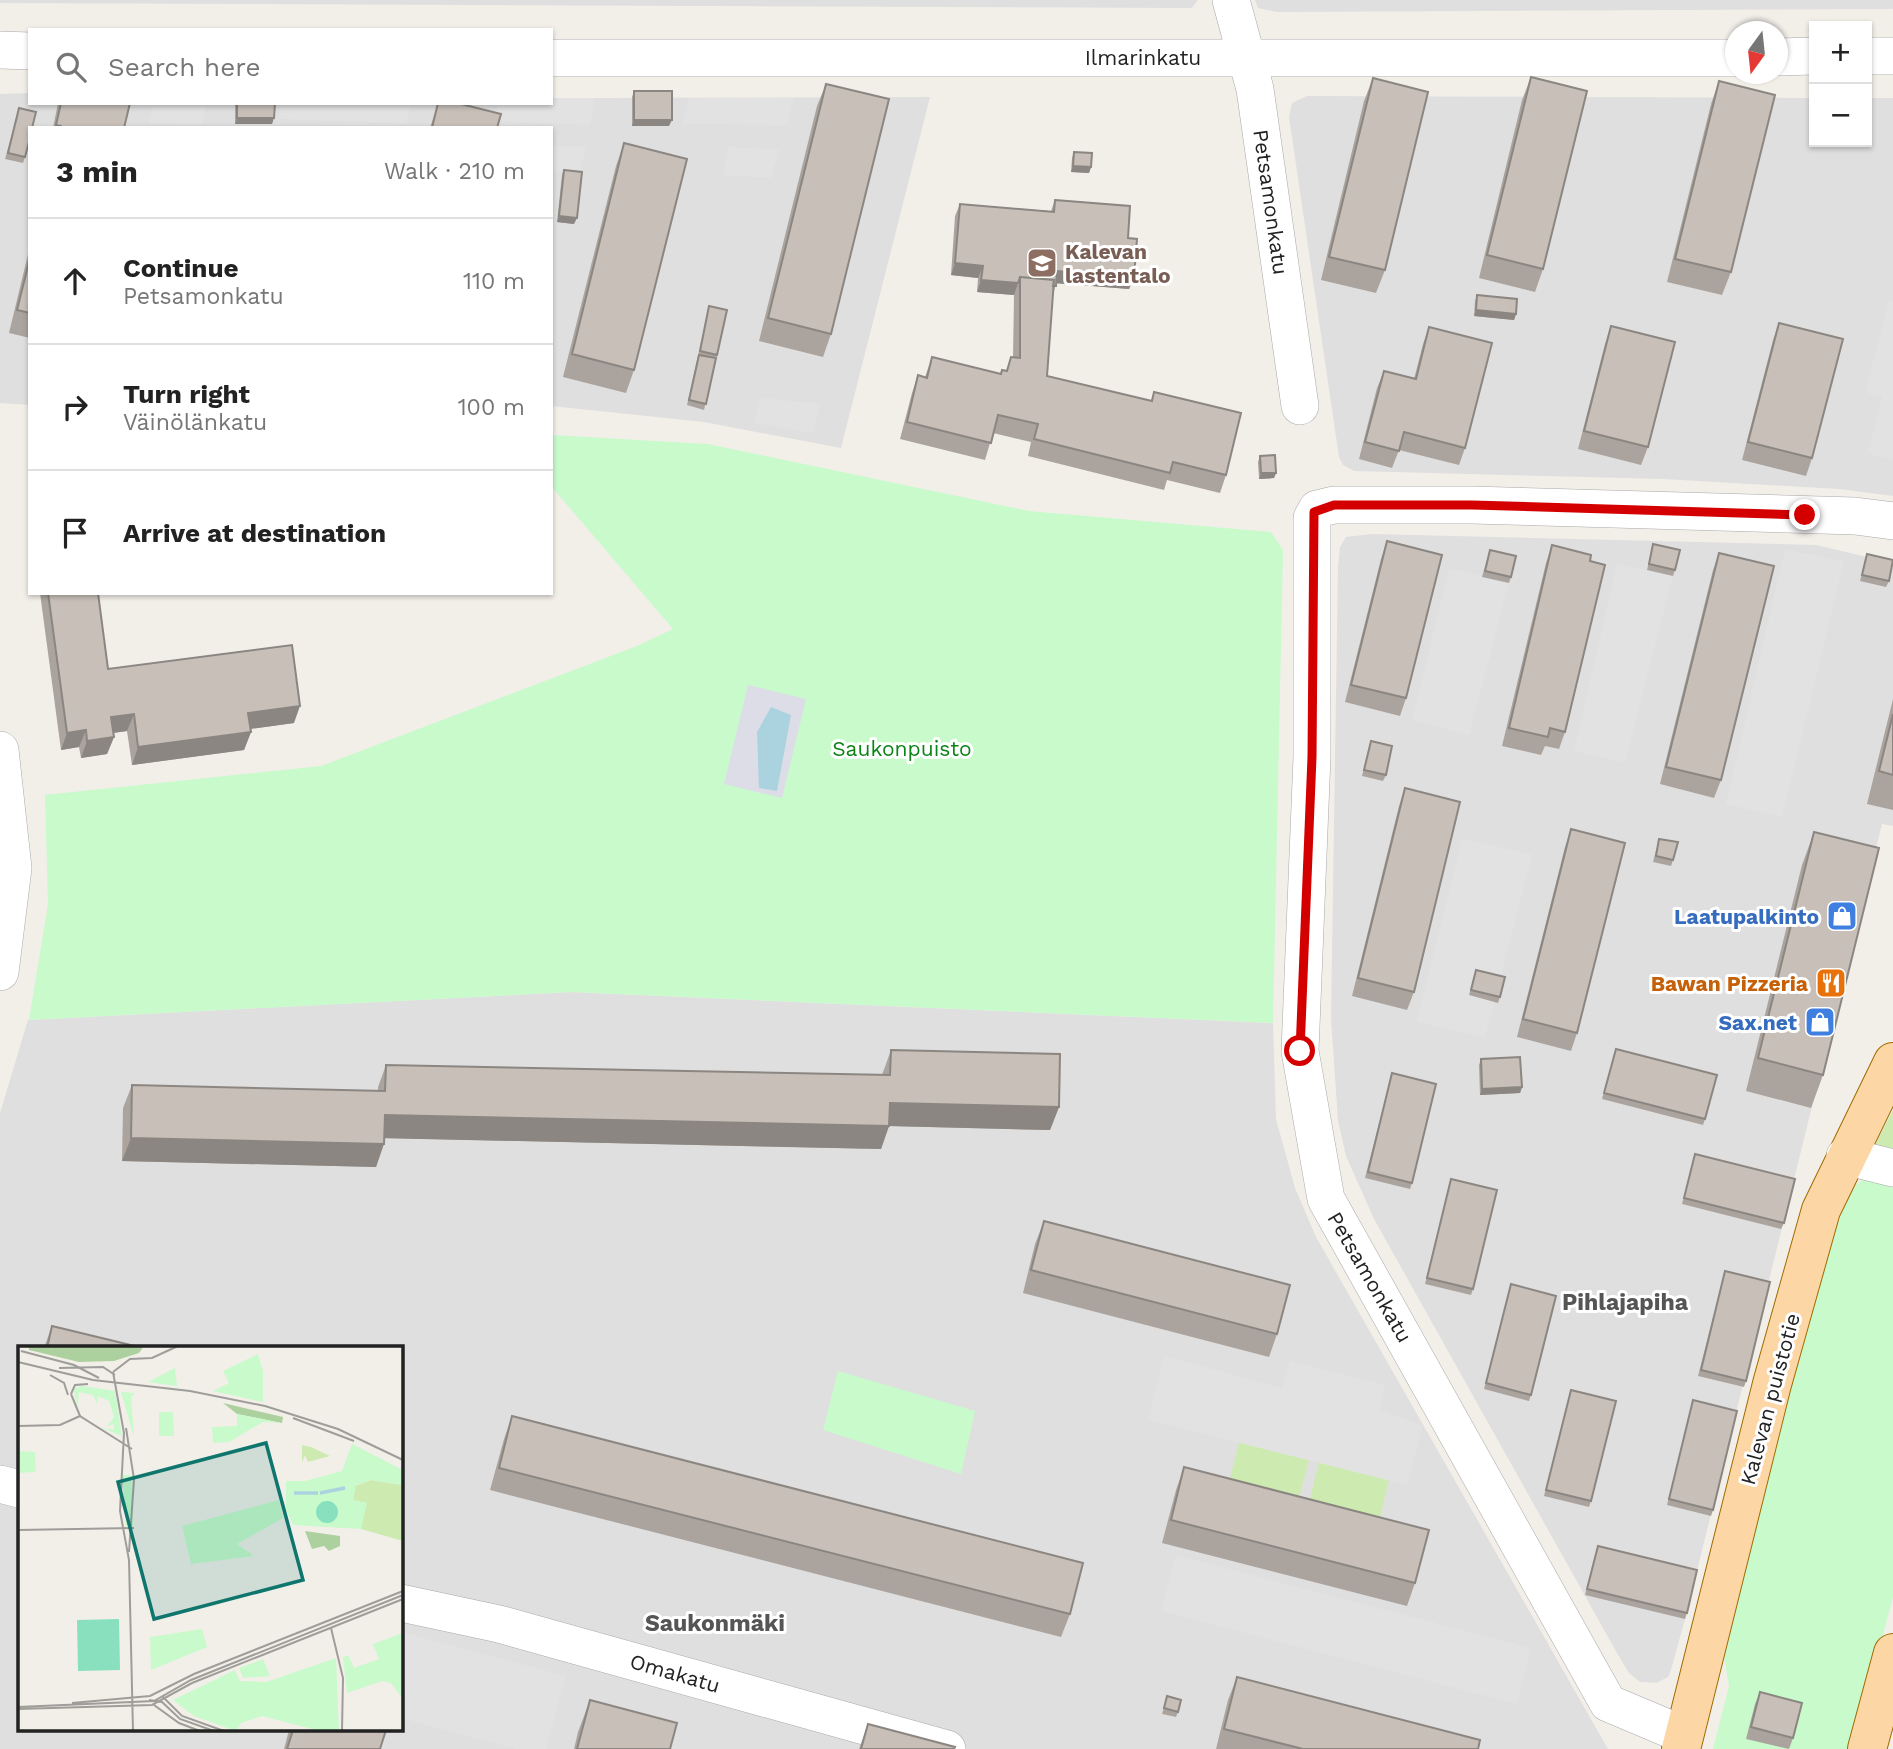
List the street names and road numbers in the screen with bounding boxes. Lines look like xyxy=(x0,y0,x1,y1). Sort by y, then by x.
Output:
street label: Ilmarinkatu xyxy=(1085,45,1201,70)
street label: Petsamonkatu xyxy=(1248,128,1294,276)
street label: Petsamonkatu xyxy=(1322,1207,1418,1347)
street label: Kalevan puistotie xyxy=(1735,1310,1805,1488)
street label: Omakatu xyxy=(627,1648,723,1698)

